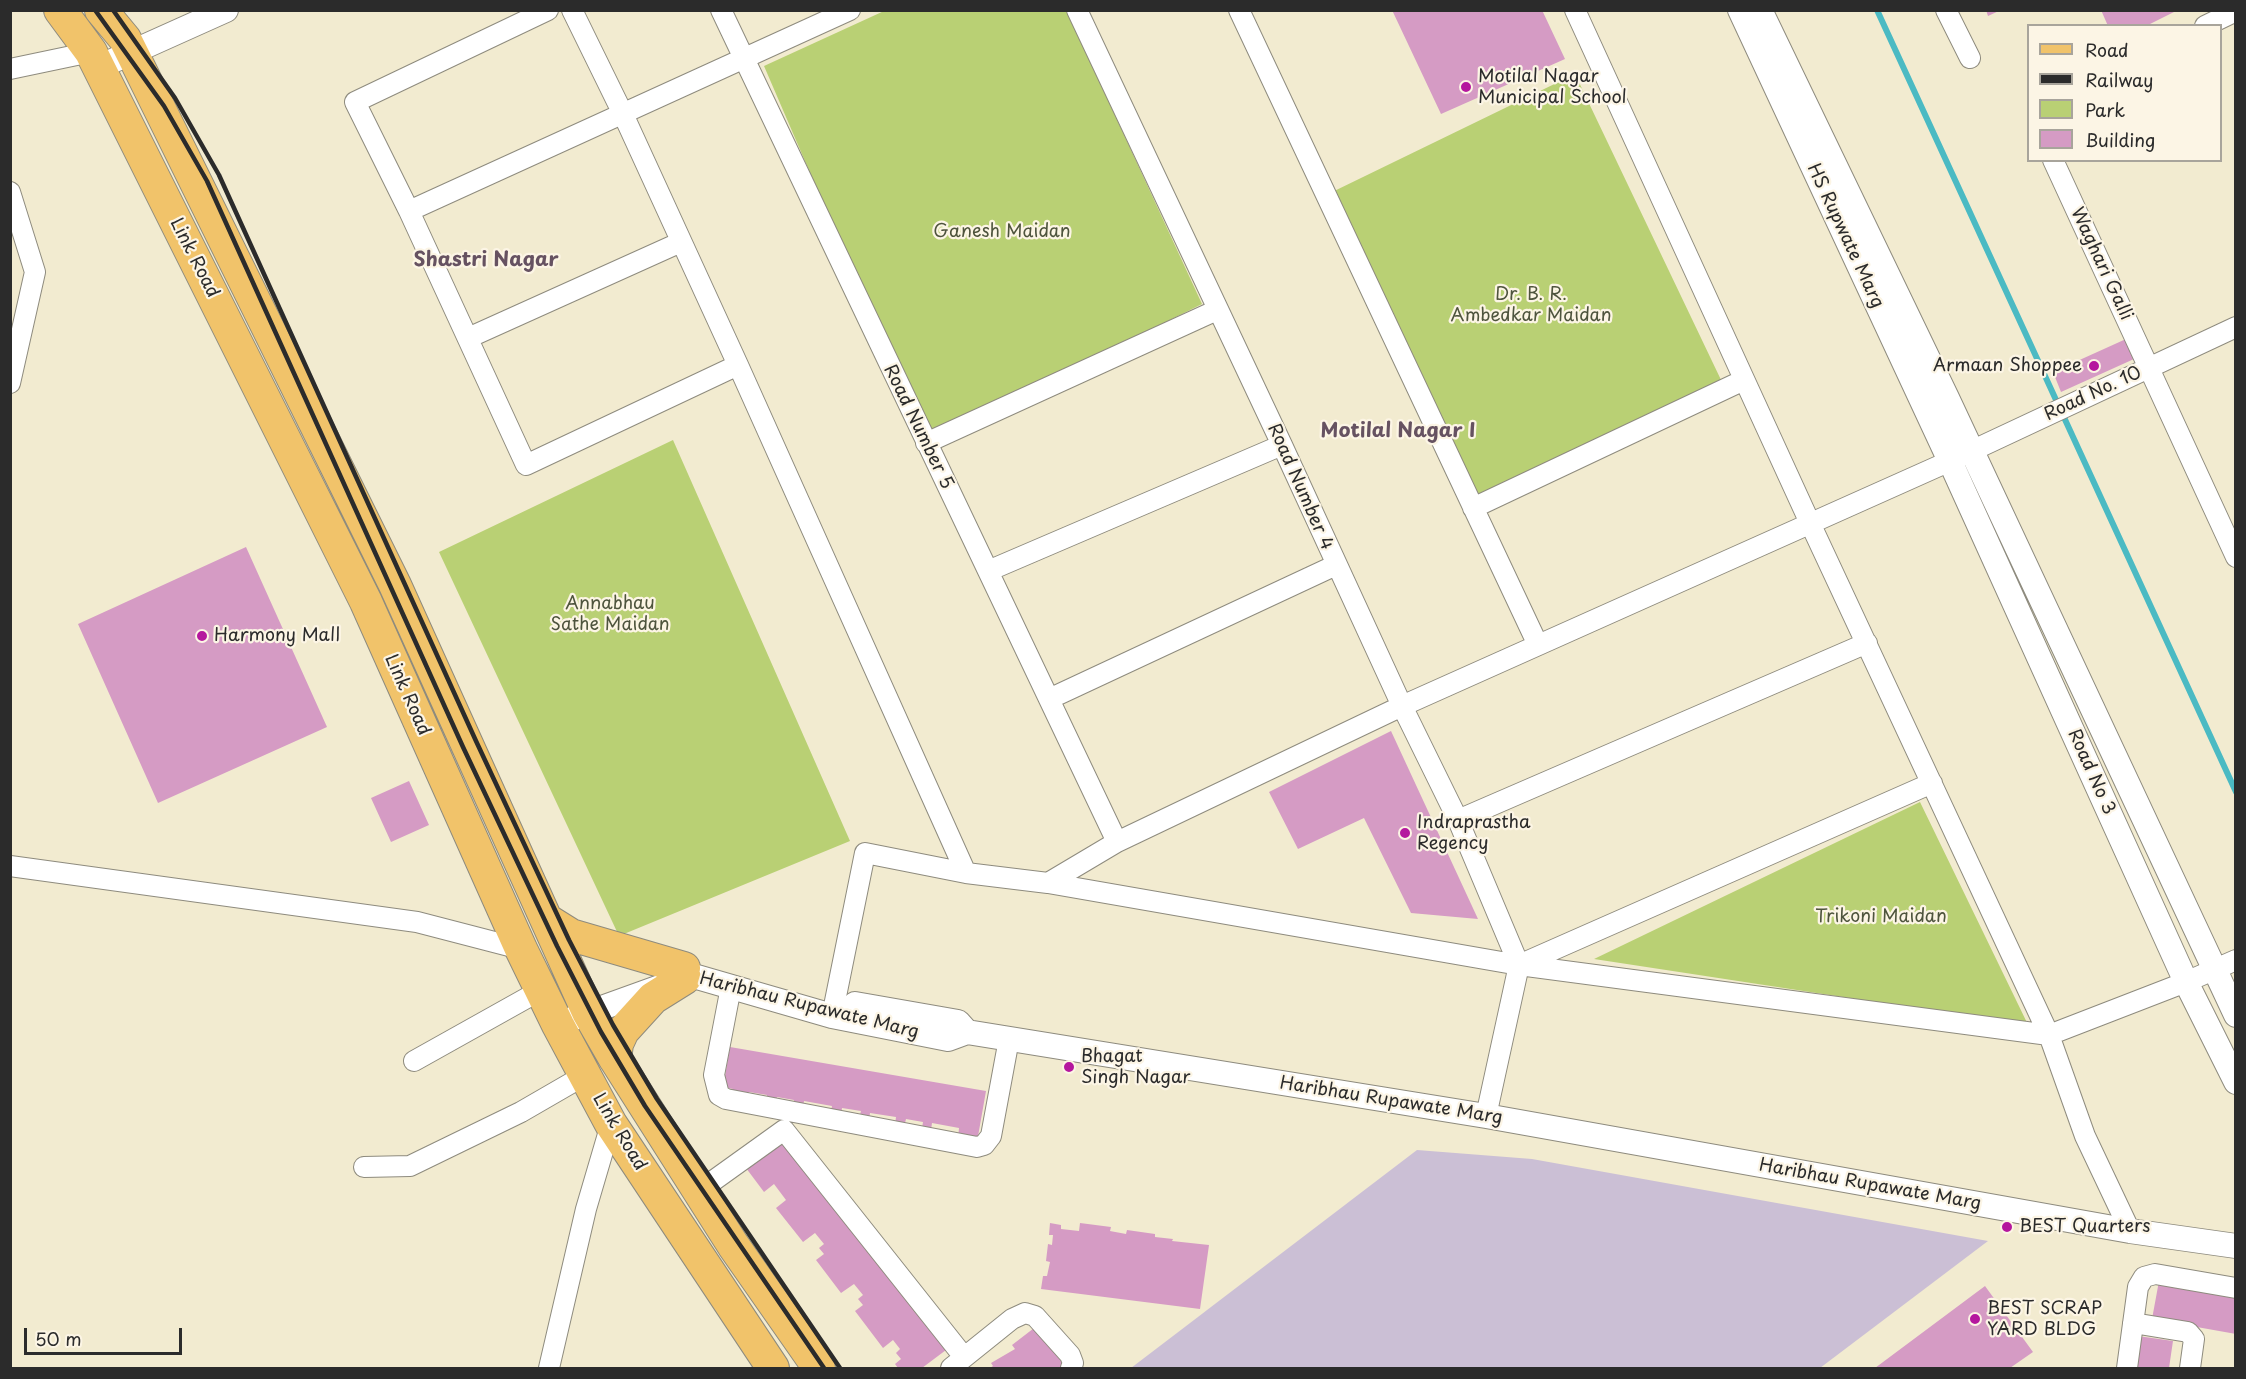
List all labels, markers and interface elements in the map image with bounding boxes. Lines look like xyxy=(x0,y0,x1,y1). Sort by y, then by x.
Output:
legend xyxy=(2027,24,2222,162)
text: Road xyxy=(2085,36,2129,63)
place label: Motilal Nagar Municipal School xyxy=(1478,66,1627,109)
text: Railway xyxy=(2085,66,2153,93)
marker: Motilal Nagar Municipal School xyxy=(1459,80,1473,94)
text: Park xyxy=(2085,96,2125,123)
text: Building xyxy=(2085,126,2155,153)
street label: HS Rupwate Marg xyxy=(1802,160,1888,312)
street label: Waghari Galli xyxy=(2065,204,2137,324)
street label: Link Road xyxy=(165,214,223,302)
park label: Ganesh Maidan xyxy=(933,221,1071,243)
district label: Shastri Nagar xyxy=(413,248,559,272)
park label: Dr. B. R. Ambedkar Maidan xyxy=(1451,284,1611,326)
place label: Armaan Shoppee xyxy=(1933,355,2082,377)
marker: Armaan Shoppee xyxy=(2087,359,2101,373)
street label: Road Number 5 xyxy=(879,361,957,493)
street label: Road No. 10 xyxy=(2041,362,2145,426)
district label: Motilal Nagar I xyxy=(1321,419,1475,443)
street label: Road Number 4 xyxy=(1263,421,1337,553)
park label: Annabhau Sathe Maidan xyxy=(550,593,670,636)
place label: Harmony Mall xyxy=(214,625,340,647)
marker: Harmony Mall xyxy=(195,629,209,643)
street label: Link Road xyxy=(380,651,434,739)
street label: Road No 3 xyxy=(2063,726,2119,818)
place label: Indraprastha Regency xyxy=(1417,812,1530,854)
marker: Indraprastha Regency xyxy=(1398,826,1412,840)
park label: Trikoni Maidan xyxy=(1815,906,1947,928)
street label: Haribhau Rupawate Marg xyxy=(697,968,921,1044)
place label: Bhagat Singh Nagar xyxy=(1081,1046,1190,1088)
marker: Bhagat Singh Nagar xyxy=(1062,1060,1076,1074)
street label: Haribhau Rupawate Marg xyxy=(1278,1073,1504,1129)
street label: Link Road xyxy=(587,1089,651,1175)
street label: Haribhau Rupawate Marg xyxy=(1757,1155,1983,1215)
place label: BEST Quarters xyxy=(2019,1216,2150,1238)
marker: BEST Quarters xyxy=(2000,1220,2014,1234)
place label: BEST SCRAP YARD BLDG xyxy=(1987,1298,2102,1340)
marker: BEST SCRAP YARD BLDG xyxy=(1968,1312,1982,1326)
scale bar xyxy=(27,1316,184,1354)
text: 50 m xyxy=(35,1325,82,1352)

